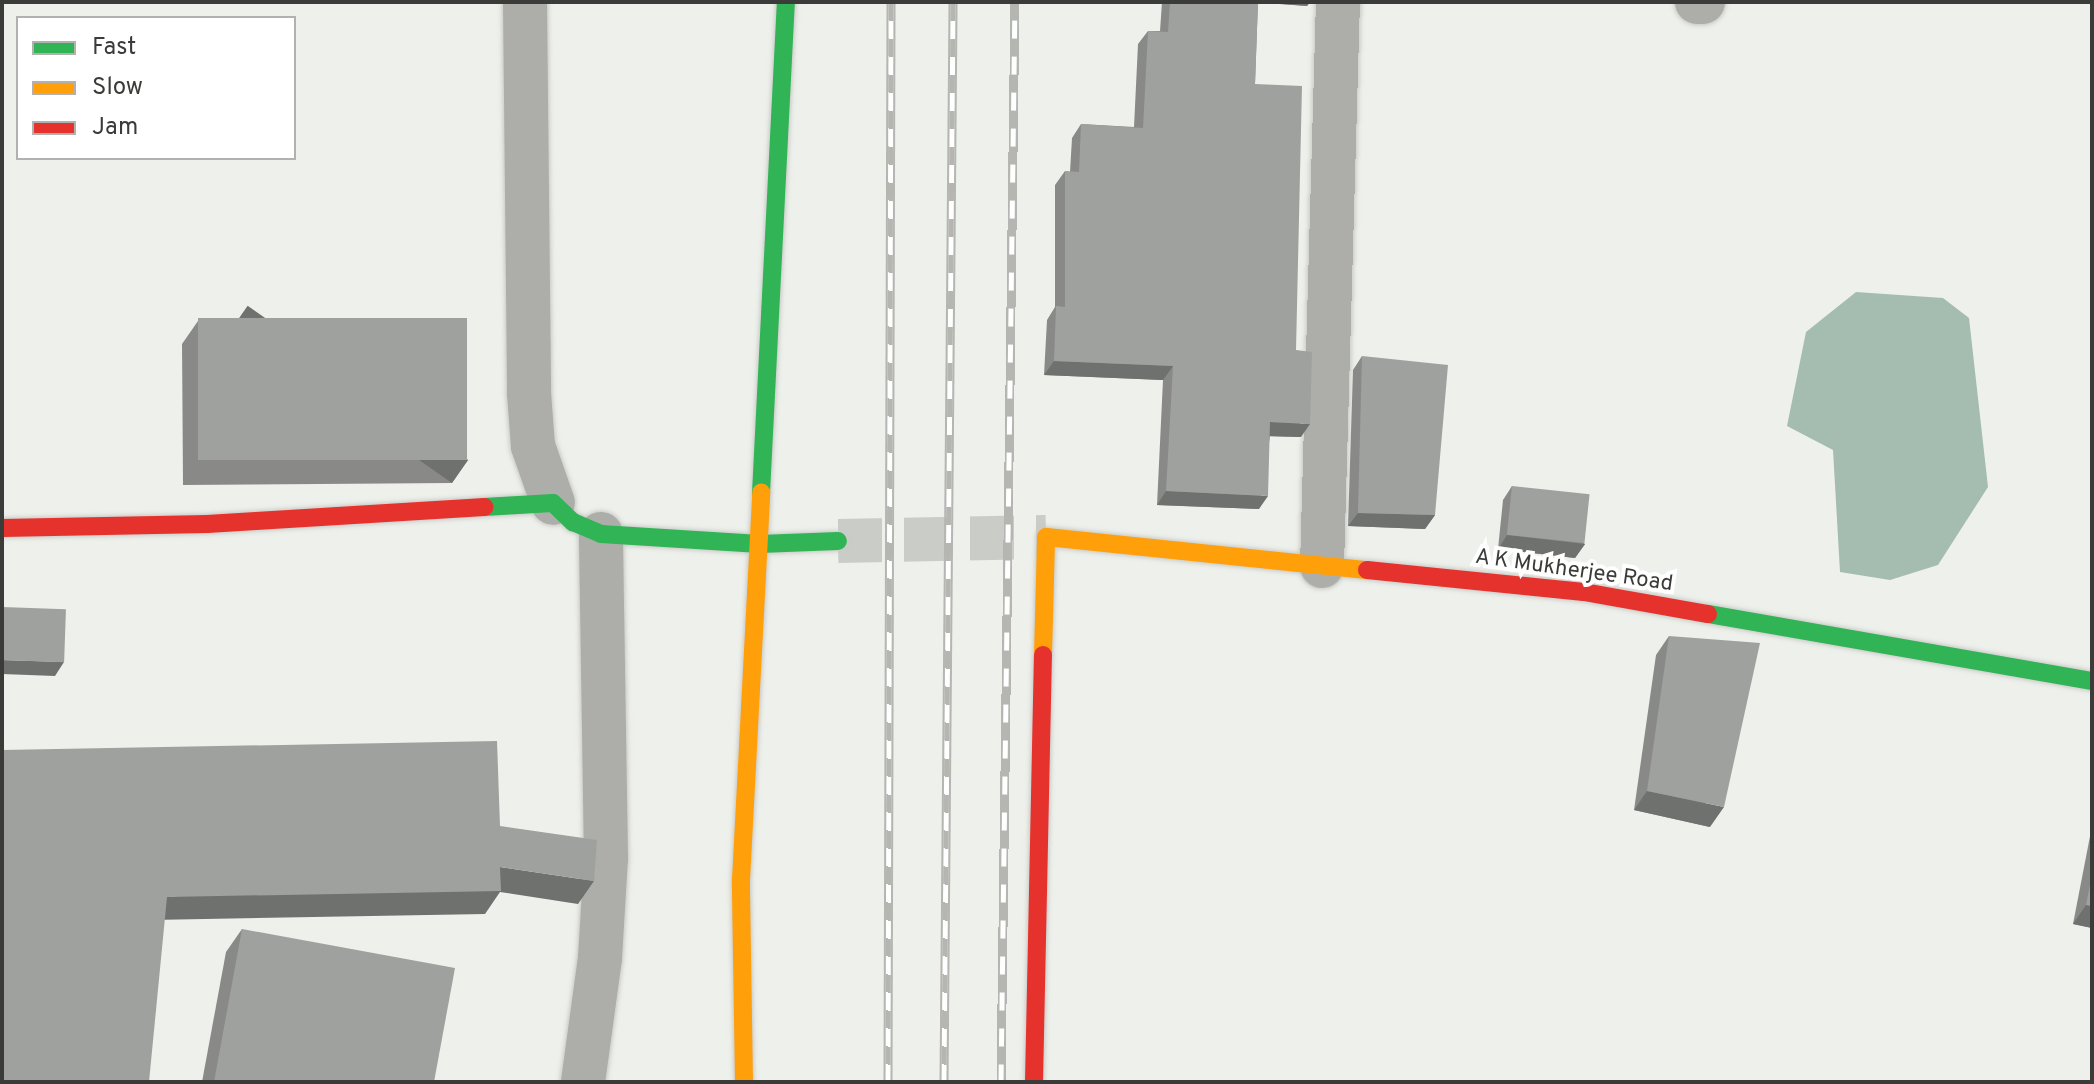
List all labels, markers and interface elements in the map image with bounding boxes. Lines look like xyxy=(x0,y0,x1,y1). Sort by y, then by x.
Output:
legend xyxy=(16,16,296,160)
text: Fast xyxy=(92,33,136,63)
text: Slow xyxy=(92,73,143,103)
text: Jam xyxy=(92,113,138,143)
street label: A K Mukherjee Road xyxy=(1473,544,1675,598)

